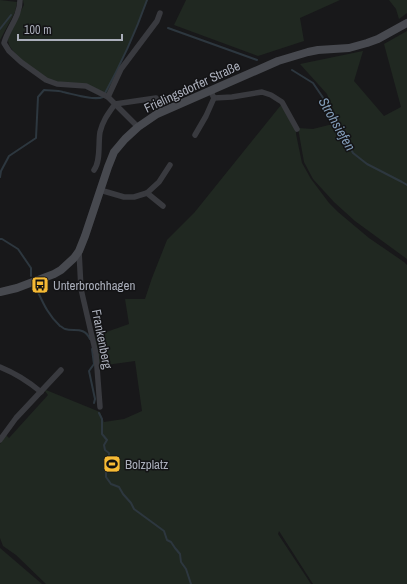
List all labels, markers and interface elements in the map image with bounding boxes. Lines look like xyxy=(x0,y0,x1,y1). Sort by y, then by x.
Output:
scale bar xyxy=(18,16,122,42)
text: 100 m xyxy=(24,22,51,38)
street label: Frielingsdorfer Straße xyxy=(141,57,243,117)
water label: Strohsiefen xyxy=(315,94,359,154)
bus stop icon: Unterbrochhagen xyxy=(30,275,50,295)
place label: Unterbrochhagen xyxy=(53,277,135,294)
street label: Frankenberg xyxy=(88,308,116,370)
sports icon: Bolzplatz xyxy=(102,454,122,474)
place label: Bolzplatz xyxy=(125,456,168,473)

